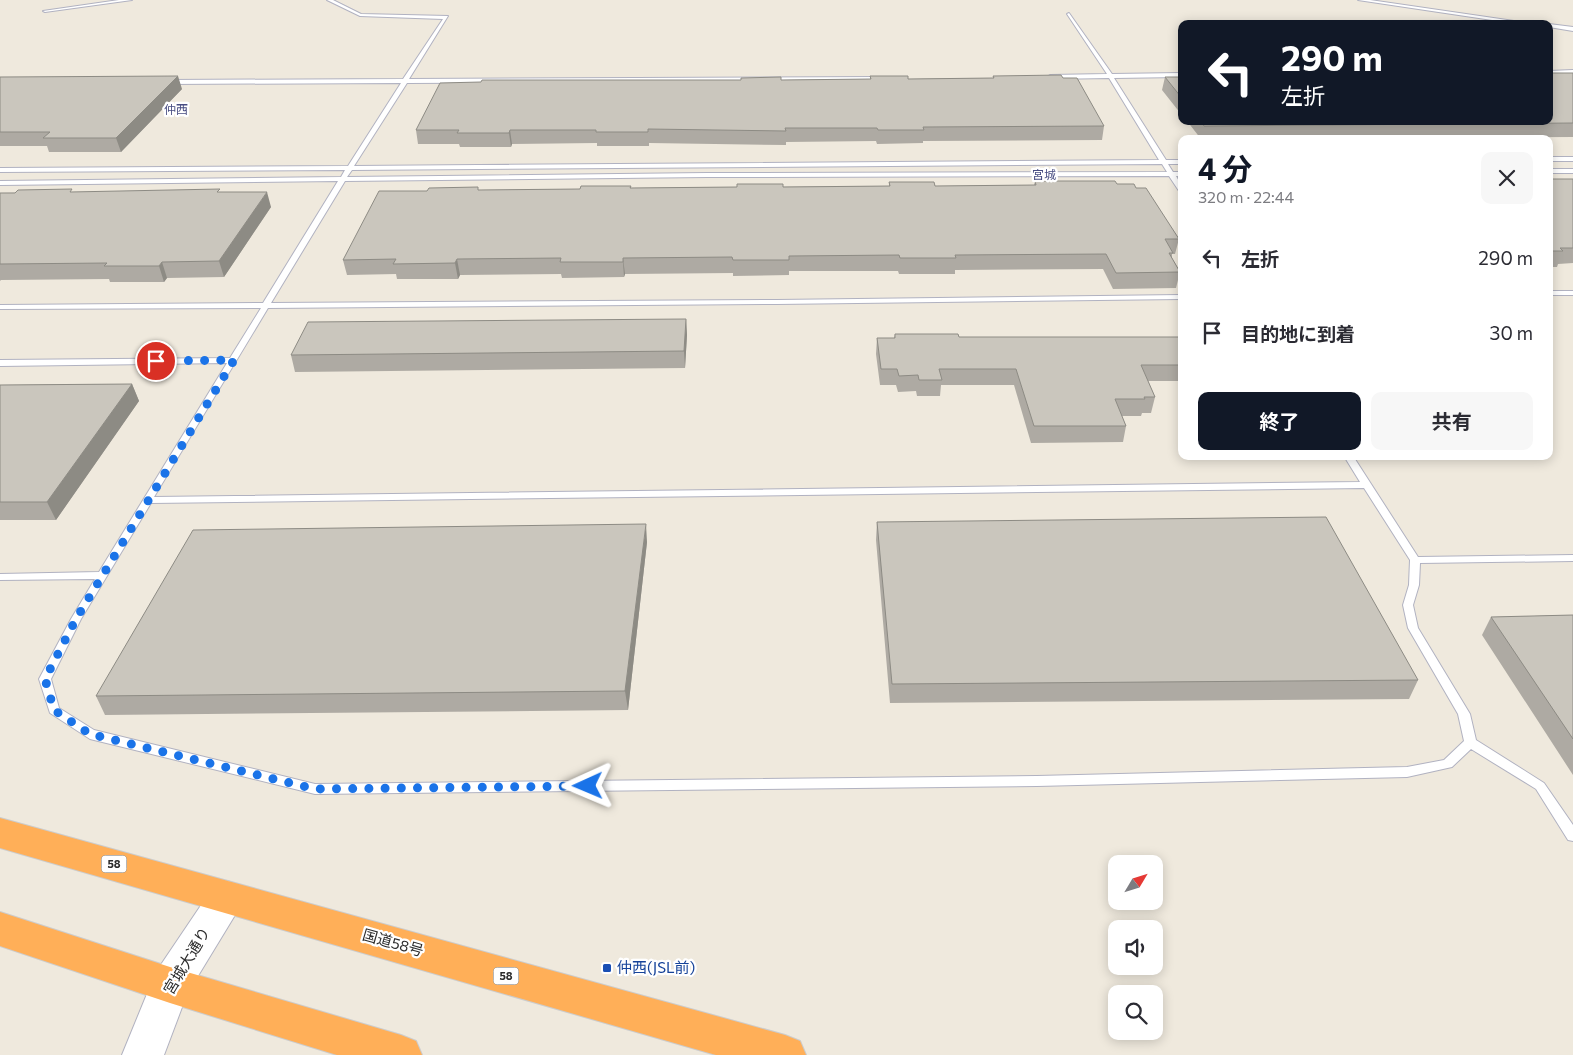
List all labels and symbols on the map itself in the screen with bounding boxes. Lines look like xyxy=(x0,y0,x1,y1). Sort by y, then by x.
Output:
district label: 仲西 xyxy=(164,102,188,116)
district label: 宮城 xyxy=(1032,167,1056,181)
pin xyxy=(135,340,177,382)
position arrow xyxy=(561,759,613,811)
north arrow xyxy=(1108,855,1162,910)
road number: 58 xyxy=(102,856,126,872)
street label: 宮城大通り xyxy=(159,924,213,997)
street label: 国道58号 xyxy=(361,925,426,959)
place label: 仲西(JSL前) xyxy=(617,958,695,976)
marker: 仲西(JSL前) xyxy=(601,962,613,974)
road number: 58 xyxy=(494,968,518,984)

